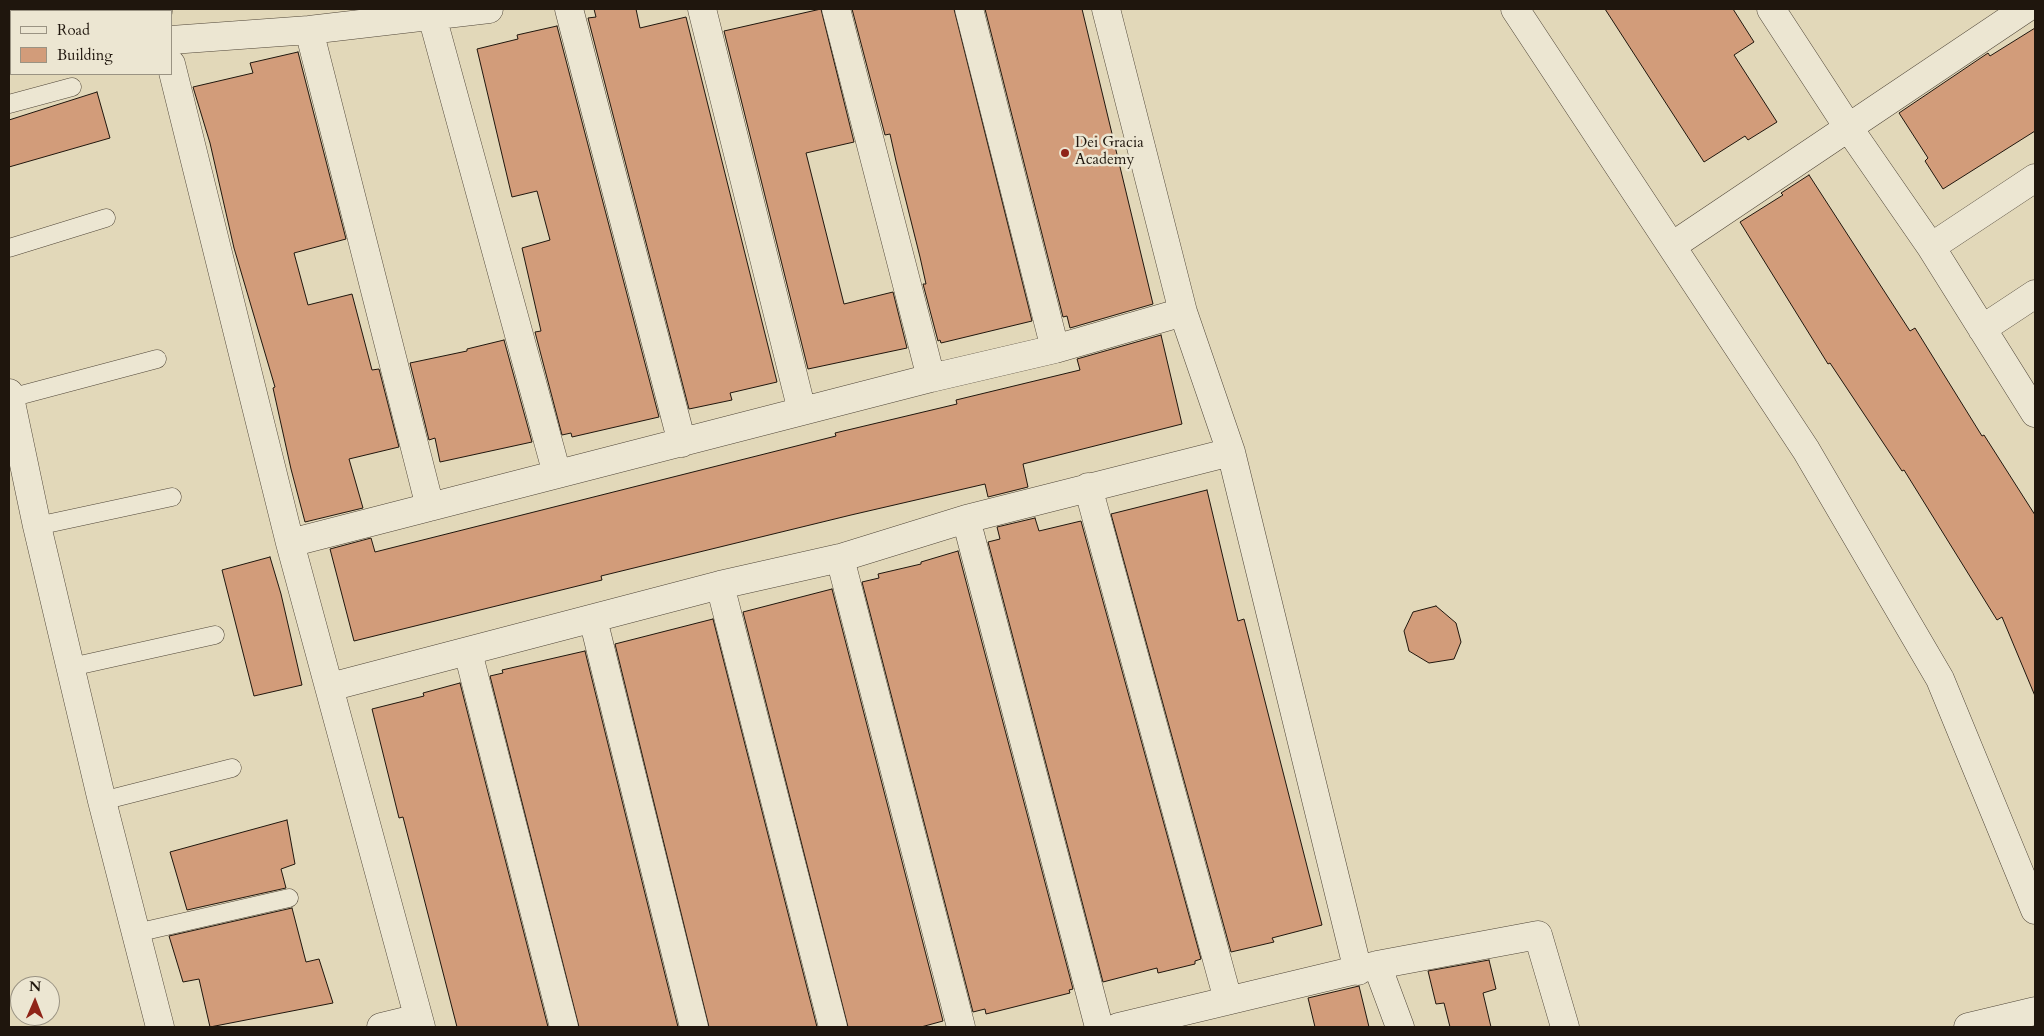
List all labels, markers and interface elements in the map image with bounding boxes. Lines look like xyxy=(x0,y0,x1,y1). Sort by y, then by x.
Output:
legend xyxy=(10,10,172,75)
text: Road xyxy=(57,20,90,40)
text: Building xyxy=(57,45,113,65)
place label: Dei Gracia Academy xyxy=(1075,135,1144,170)
marker: Dei Gracia Academy xyxy=(1059,147,1071,159)
north arrow xyxy=(10,976,60,1026)
text: N xyxy=(29,977,41,996)

